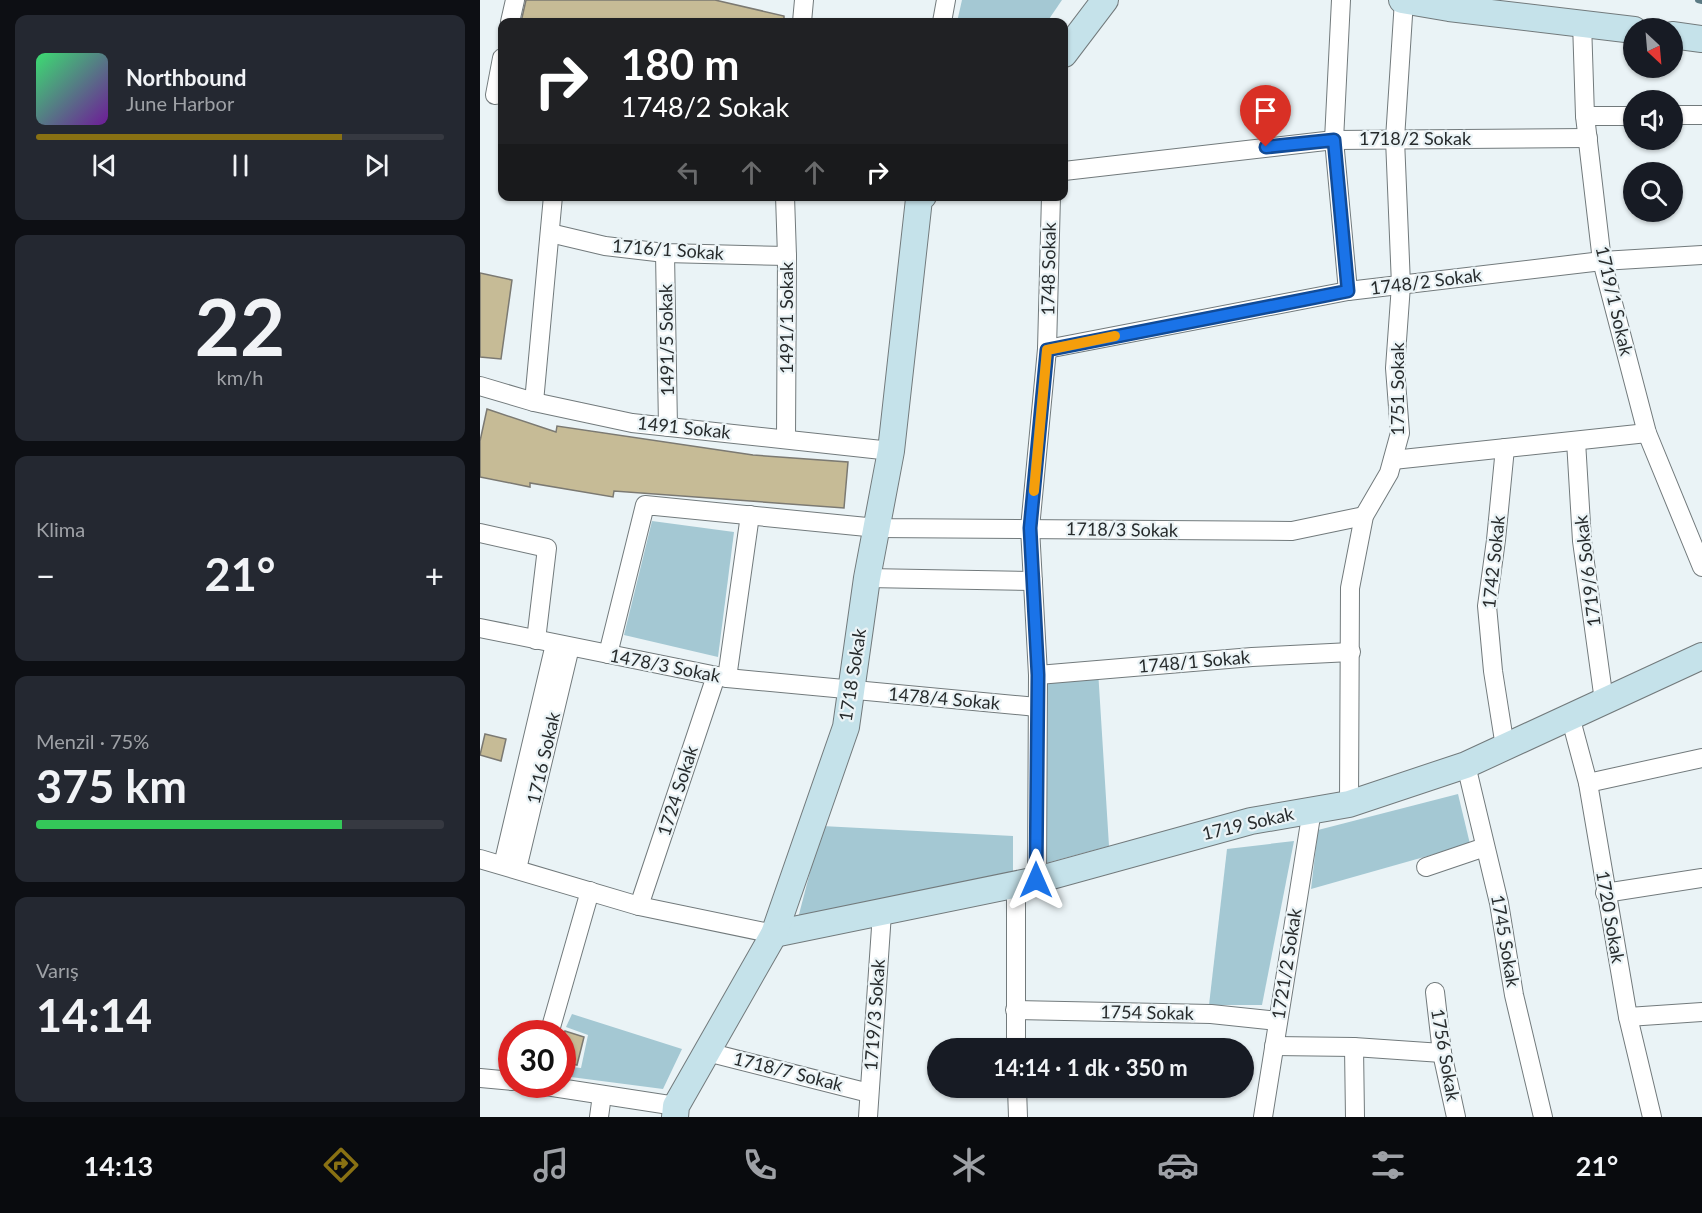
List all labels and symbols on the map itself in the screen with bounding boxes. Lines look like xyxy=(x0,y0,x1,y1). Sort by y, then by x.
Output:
north arrow xyxy=(1623,18,1683,78)
pin xyxy=(1240,85,1291,147)
street label: 1718/2 Sokak xyxy=(1359,127,1472,149)
street label: 1748 Sokak xyxy=(1036,221,1060,316)
street label: 1716/1 Sokak xyxy=(611,234,726,264)
street label: 1719/1 Sokak xyxy=(1592,244,1638,359)
street label: 1491/1 Sokak xyxy=(775,261,797,374)
street label: 1748/2 Sokak xyxy=(1369,263,1484,299)
street label: 1491/5 Sokak xyxy=(654,283,678,396)
street label: 1751 Sokak xyxy=(1386,341,1408,436)
street label: 1491 Sokak xyxy=(636,411,733,443)
street label: 1742 Sokak xyxy=(1477,513,1509,610)
street label: 1719/6 Sokak xyxy=(1569,513,1605,628)
street label: 1718/3 Sokak xyxy=(1066,517,1179,541)
street label: 1718 Sokak xyxy=(834,626,870,723)
street label: 1478/3 Sokak xyxy=(608,644,723,687)
street label: 1748/1 Sokak xyxy=(1137,645,1252,677)
street label: 1478/4 Sokak xyxy=(887,682,1002,714)
street label: 1716 Sokak xyxy=(522,709,564,806)
street label: 1724 Sokak xyxy=(652,742,702,839)
street label: 1719 Sokak xyxy=(1200,802,1297,844)
position arrow xyxy=(1004,848,1068,912)
street label: 1720 Sokak xyxy=(1592,869,1630,966)
street label: 1745 Sokak xyxy=(1487,893,1525,990)
street label: 1721/2 Sokak xyxy=(1266,906,1306,1021)
street label: 1719/3 Sokak xyxy=(859,957,889,1072)
street label: 1754 Sokak xyxy=(1100,1000,1195,1024)
street label: 1756 Sokak xyxy=(1427,1007,1465,1104)
speed limit sign: 30 xyxy=(498,1020,576,1098)
street label: 1718/7 Sokak xyxy=(731,1047,846,1095)

